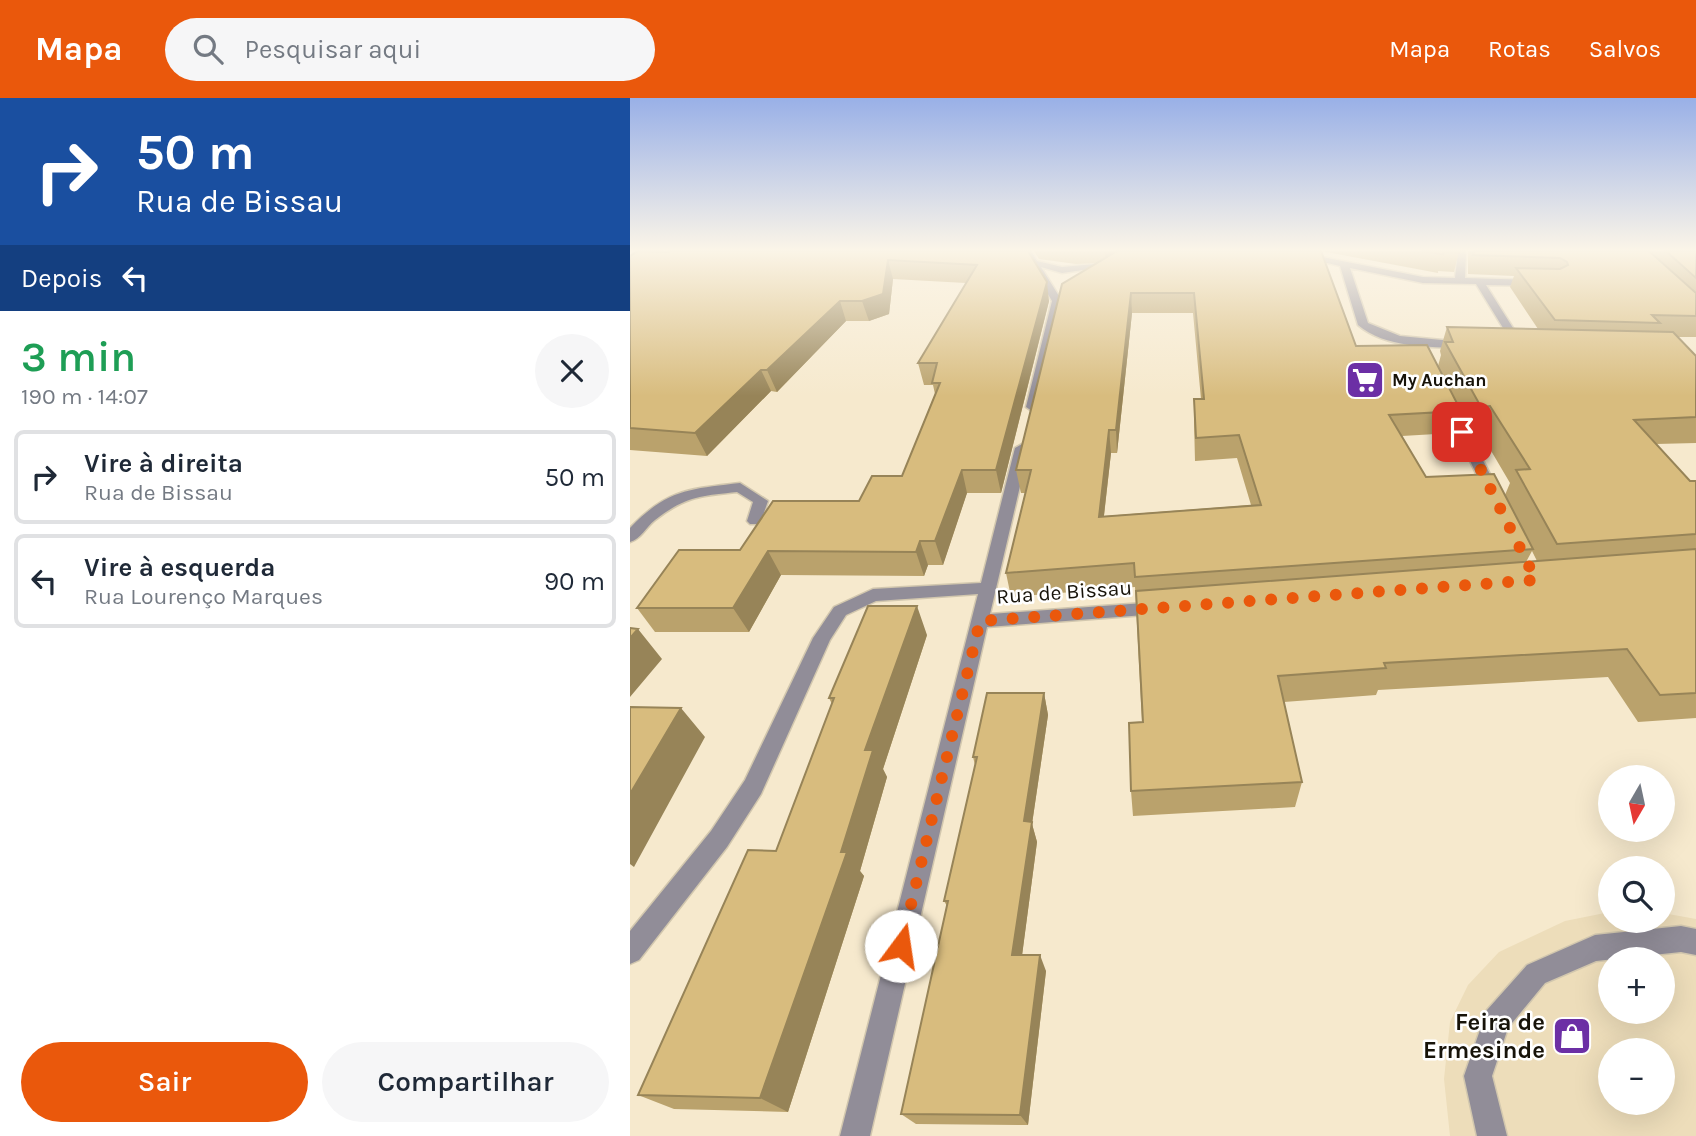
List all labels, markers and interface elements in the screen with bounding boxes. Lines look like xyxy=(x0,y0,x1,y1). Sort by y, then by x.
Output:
search box xyxy=(165,18,655,81)
text: Mapa xyxy=(35,30,123,68)
icon: search xyxy=(189,30,227,68)
text: Pesquisar aqui xyxy=(245,34,421,65)
text: Mapa xyxy=(1389,35,1450,63)
text: Rotas xyxy=(1488,35,1551,63)
text: Salvos xyxy=(1589,35,1661,63)
text: 50 m xyxy=(136,124,254,181)
icon: right xyxy=(21,126,112,217)
text: Rua de Bissau xyxy=(136,183,343,220)
icon: left xyxy=(116,259,154,297)
text: Depois xyxy=(21,263,102,294)
text: 3 min xyxy=(21,332,136,382)
button: close xyxy=(535,334,609,408)
supermarket icon: My Auchan xyxy=(1344,359,1386,401)
place label: My Auchan xyxy=(1392,369,1486,391)
text: 190 m · 14:07 xyxy=(21,383,148,410)
pin xyxy=(1432,402,1492,462)
icon: arrive xyxy=(1443,413,1481,451)
text: Vire à direita xyxy=(84,448,243,479)
icon: right xyxy=(25,458,63,496)
text: 50 m xyxy=(544,462,605,493)
text: Rua de Bissau xyxy=(84,479,233,506)
text: Vire à esquerda xyxy=(84,552,275,583)
icon: left xyxy=(25,562,63,600)
text: 90 m xyxy=(544,566,605,597)
street label: Rua de Bissau xyxy=(995,575,1133,609)
text: Rua Lourenço Marques xyxy=(84,583,323,610)
north arrow xyxy=(1598,765,1675,842)
map controls xyxy=(1598,765,1675,1115)
button: search xyxy=(1598,856,1675,933)
position arrow xyxy=(864,909,938,983)
button: + xyxy=(1598,947,1675,1024)
place label: Feira de Ermesinde xyxy=(1423,1008,1545,1064)
shop icon: Feira de Ermesinde xyxy=(1551,1015,1593,1057)
button: − xyxy=(1598,1038,1675,1115)
button: Sair xyxy=(21,1042,308,1122)
button: Compartilhar xyxy=(322,1042,609,1122)

